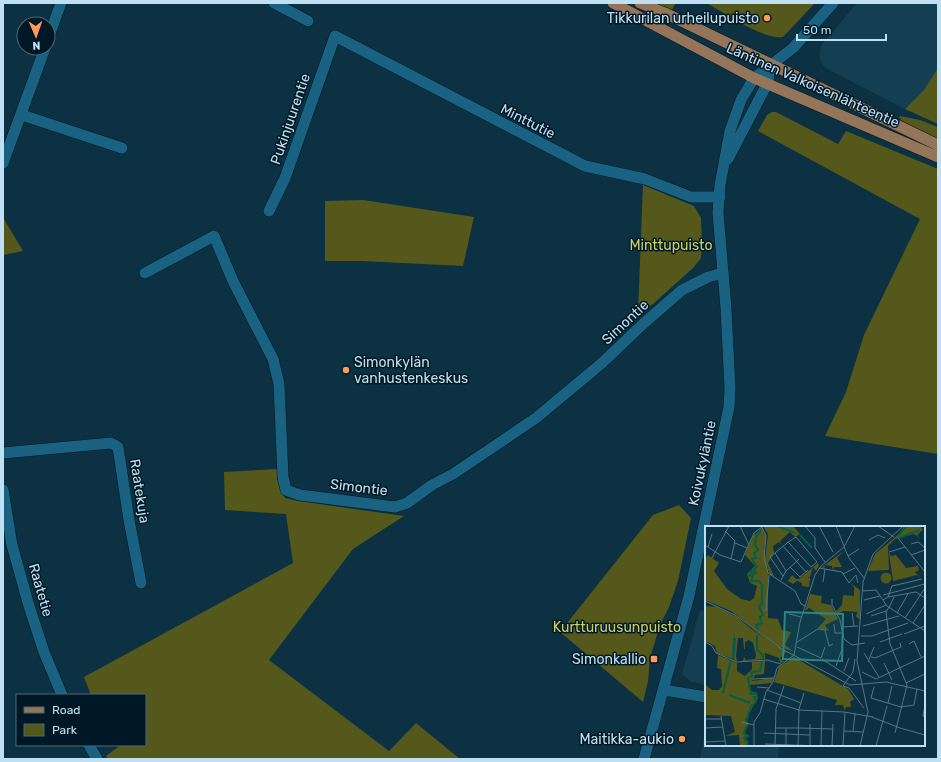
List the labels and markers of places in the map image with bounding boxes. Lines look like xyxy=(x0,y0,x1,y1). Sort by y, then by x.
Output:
place label: Tikkurilan urheilupuisto xyxy=(607,10,759,27)
marker: Tikkurilan urheilupuisto xyxy=(762,13,772,23)
place label: Simonkylän vanhustenkeskus xyxy=(354,354,468,387)
marker: Simonkylän vanhustenkeskus xyxy=(341,365,351,375)
place label: Simonkallio xyxy=(572,651,646,668)
marker: Simonkallio xyxy=(649,654,659,664)
place label: Maitikka-aukio xyxy=(579,731,674,748)
marker: Maitikka-aukio xyxy=(677,734,687,744)

